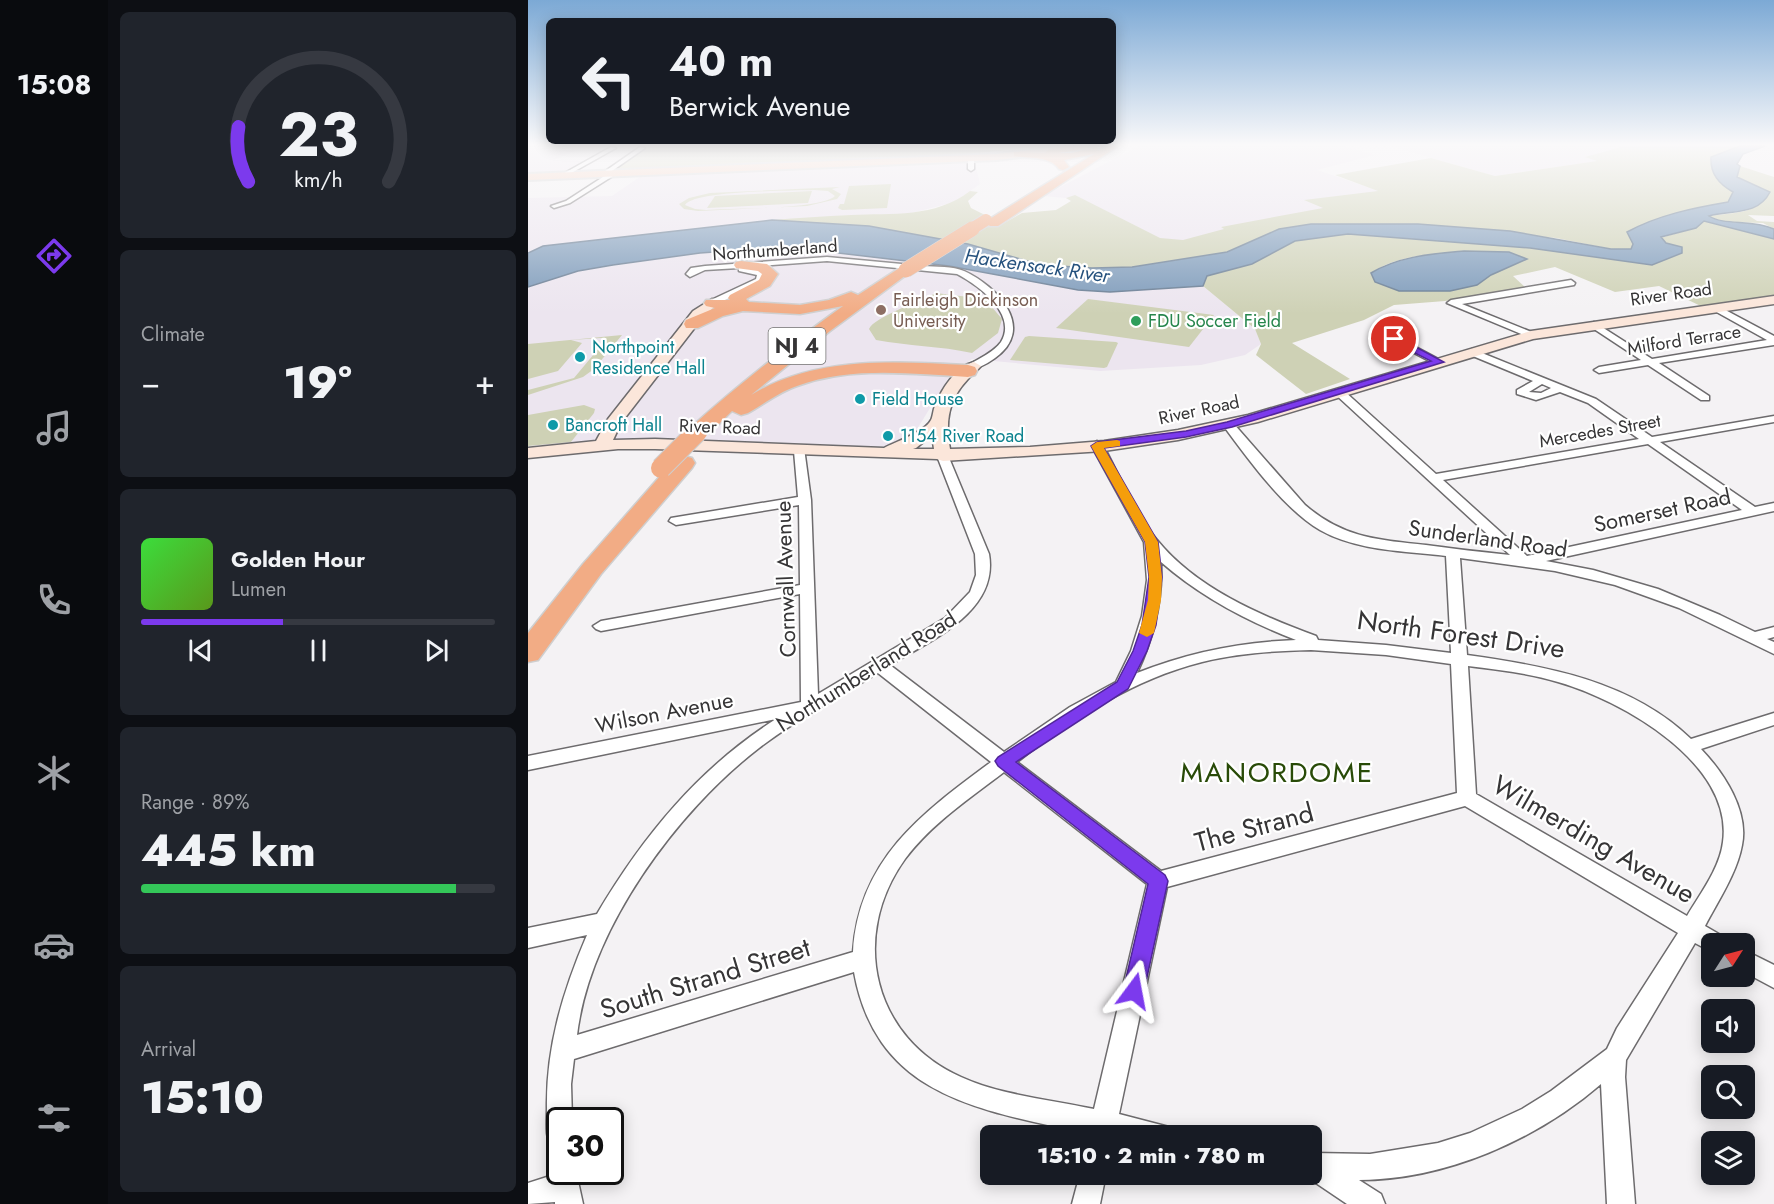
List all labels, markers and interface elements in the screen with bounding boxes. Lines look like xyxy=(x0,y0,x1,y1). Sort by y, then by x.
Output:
text: 40 m xyxy=(669,31,773,92)
icon: left xyxy=(570,42,648,120)
text: 15:08 xyxy=(17,65,91,104)
text: Berwick Avenue xyxy=(669,87,850,126)
text: 23 xyxy=(278,89,358,179)
text: km/h xyxy=(294,165,342,196)
street label: Northumberland xyxy=(712,233,838,267)
icon: directions xyxy=(33,235,75,277)
water label: Hackensack River xyxy=(963,241,1113,291)
street label: River Road xyxy=(1629,275,1713,313)
place label: Fairleigh Dickinson University xyxy=(893,287,1038,334)
marker: Fairleigh Dickinson University xyxy=(874,303,888,317)
place label: FDU Soccer Field xyxy=(1148,308,1281,334)
pin xyxy=(1368,313,1419,364)
marker: FDU Soccer Field xyxy=(1129,314,1143,328)
street label: Milford Terrace xyxy=(1625,318,1743,362)
text: Climate xyxy=(141,320,205,349)
icon: arrive xyxy=(1377,322,1410,355)
road number: NJ 4 xyxy=(768,328,826,364)
place label: Northpoint Residence Hall xyxy=(592,334,705,381)
text: 19° xyxy=(283,350,352,415)
marker: Northpoint Residence Hall xyxy=(573,350,587,364)
text: − xyxy=(141,359,160,406)
text: + xyxy=(475,359,495,406)
place label: Field House xyxy=(872,386,963,412)
street label: River Road xyxy=(1156,389,1242,431)
marker: Field House xyxy=(853,392,867,406)
icon: music xyxy=(33,407,75,449)
street label: Mercedes Street xyxy=(1537,407,1663,454)
place label: Bancroft Hall xyxy=(565,412,662,438)
street label: River Road xyxy=(679,413,761,441)
marker: Bancroft Hall xyxy=(546,418,560,432)
place label: 1154 River Road xyxy=(900,423,1024,449)
marker: 1154 River Road xyxy=(881,429,895,443)
street label: Somerset Road xyxy=(1590,480,1734,540)
street label: Cornwall Avenue xyxy=(766,500,804,658)
street label: Sunderland Road xyxy=(1406,511,1570,565)
text: Golden Hour xyxy=(231,543,365,575)
text: Lumen xyxy=(231,575,287,604)
icon: phone xyxy=(33,579,75,621)
street label: North Forest Drive xyxy=(1355,600,1567,668)
street label: Northumberland Road xyxy=(770,602,962,740)
icon: previous xyxy=(184,634,217,667)
icon: pause xyxy=(302,634,335,667)
icon: next xyxy=(420,634,453,667)
street label: Wilson Avenue xyxy=(592,683,736,741)
icon: climate xyxy=(33,752,75,794)
district label: MANORDOME xyxy=(1180,752,1374,793)
street label: Wilmerding Avenue xyxy=(1485,765,1703,913)
text: Range · 89% xyxy=(141,788,249,817)
street label: The Strand xyxy=(1190,792,1318,862)
text: 445 km xyxy=(141,818,316,883)
icon: car xyxy=(33,924,75,966)
street label: South Strand Street xyxy=(595,927,815,1029)
north arrow xyxy=(1701,933,1755,987)
map controls xyxy=(1701,933,1755,1185)
position arrow xyxy=(1102,959,1166,1023)
button: sound xyxy=(1701,999,1755,1053)
text: Arrival xyxy=(141,1035,196,1064)
text: 15:10 xyxy=(141,1065,264,1130)
button: search xyxy=(1701,1065,1755,1119)
icon: filters xyxy=(33,1097,75,1139)
speed limit sign: 30 xyxy=(546,1107,624,1185)
button: layers xyxy=(1701,1131,1755,1185)
text: 15:10 · 2 min · 780 m xyxy=(1037,1139,1265,1171)

